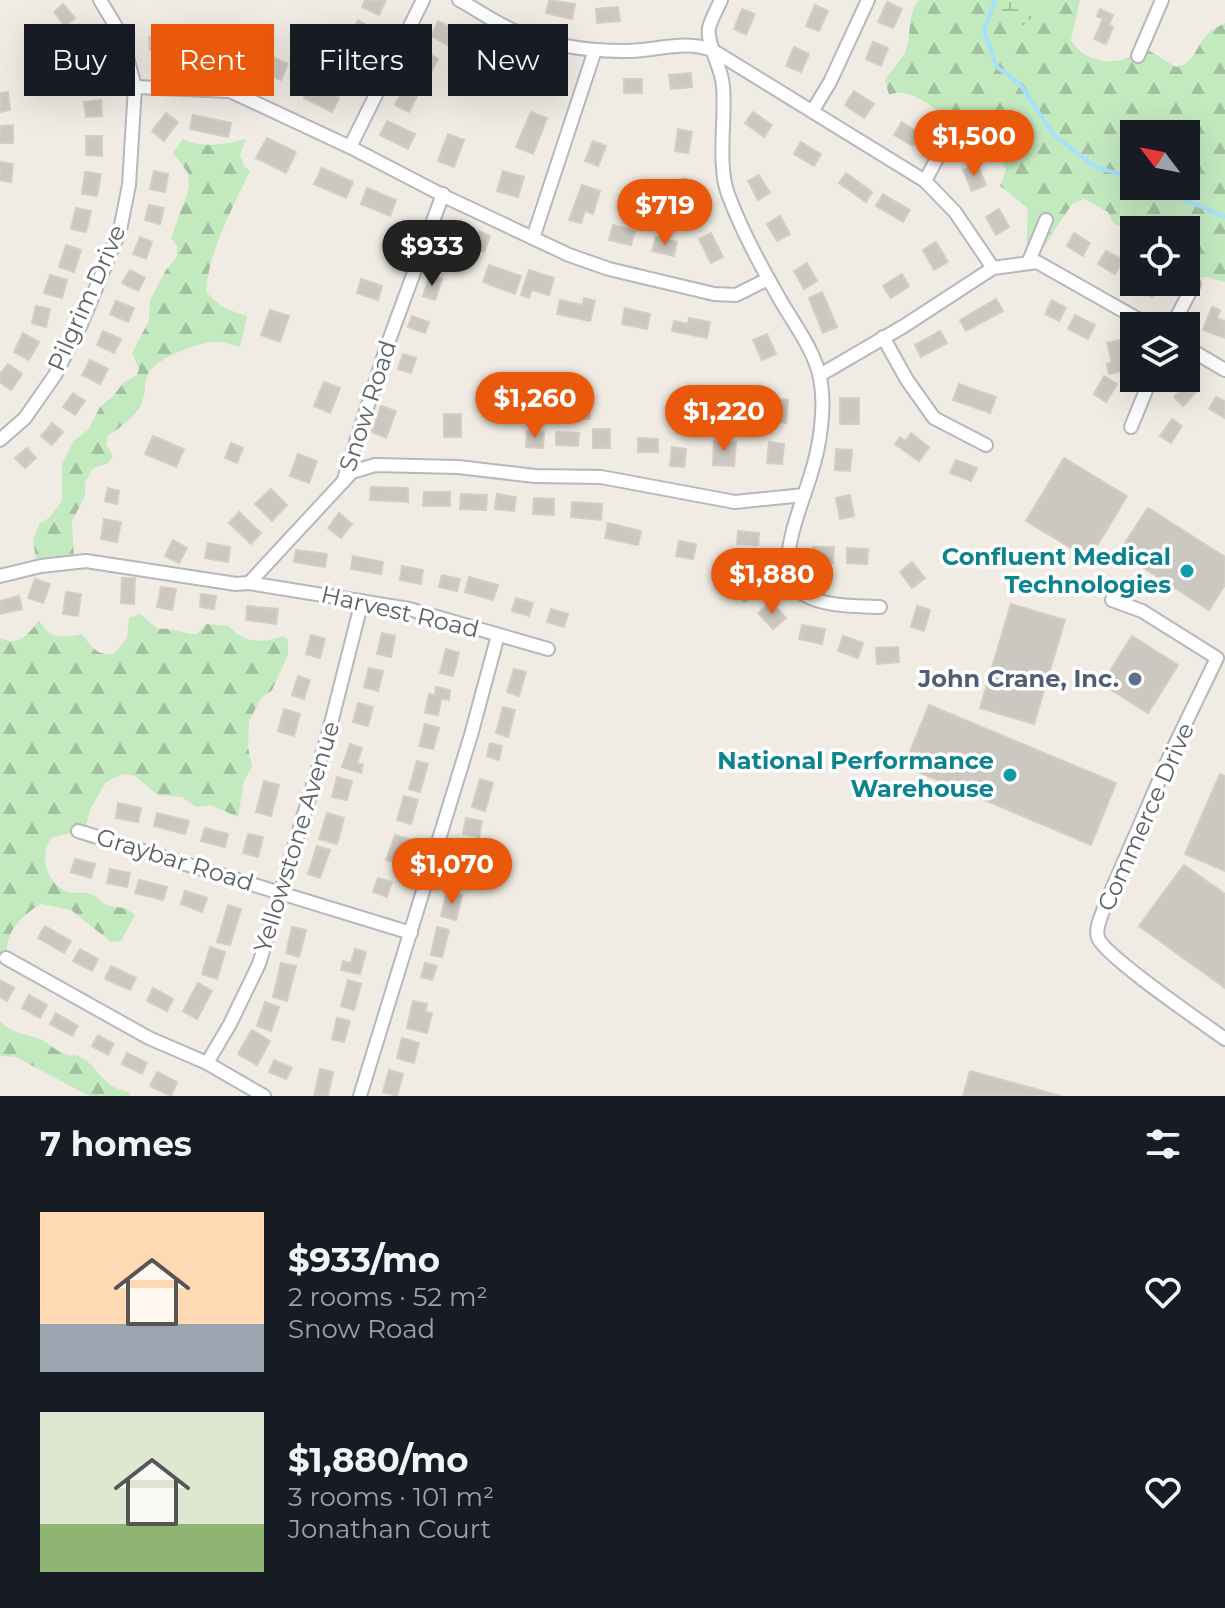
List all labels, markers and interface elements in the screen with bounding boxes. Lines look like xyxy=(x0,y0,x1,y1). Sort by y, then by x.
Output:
chip: Buy xyxy=(24,24,135,96)
chip: Rent xyxy=(151,24,274,96)
chip: Filters xyxy=(290,24,432,96)
chip: New xyxy=(448,24,568,96)
pin: $1,500 xyxy=(909,110,1039,178)
text: $1,500 xyxy=(932,120,1016,152)
north arrow xyxy=(1120,120,1200,200)
map controls xyxy=(1120,120,1200,392)
pin: $719 xyxy=(618,179,712,247)
text: $719 xyxy=(635,189,695,221)
button: locate xyxy=(1120,216,1200,296)
street label: Pilgrim Drive xyxy=(41,220,132,375)
pin: $933 xyxy=(385,220,479,288)
text: $933 xyxy=(400,230,464,262)
button: layers xyxy=(1120,312,1200,392)
street label: Snow Road xyxy=(333,337,402,475)
pin: $1,260 xyxy=(470,372,600,440)
text: $1,260 xyxy=(493,382,577,414)
pin: $1,220 xyxy=(659,385,789,453)
text: $1,220 xyxy=(683,395,765,427)
place label: Confluent Medical Technologies xyxy=(942,542,1171,599)
pin: $1,880 xyxy=(707,548,837,616)
text: $1,880 xyxy=(729,558,815,590)
marker: Confluent Medical Technologies xyxy=(1178,562,1196,580)
street label: Harvest Road xyxy=(318,579,482,644)
place label: John Crane, Inc. xyxy=(917,664,1119,693)
marker: John Crane, Inc. xyxy=(1126,670,1144,688)
street label: Yellowstone Avenue xyxy=(248,718,346,956)
street label: Commerce Drive xyxy=(1091,718,1200,916)
place label: National Performance Warehouse xyxy=(717,746,994,803)
marker: National Performance Warehouse xyxy=(1001,766,1019,784)
street label: Graybar Road xyxy=(93,822,257,897)
pin: $1,070 xyxy=(387,838,517,906)
text: $1,070 xyxy=(410,848,494,880)
icon: filters xyxy=(1141,1122,1185,1166)
text: 7 homes xyxy=(40,1123,192,1165)
text: $933/mo xyxy=(288,1239,440,1281)
icon: home xyxy=(104,1244,200,1340)
icon: heart xyxy=(1141,1270,1185,1314)
text: 2 rooms · 52 m² xyxy=(288,1281,488,1313)
text: Snow Road xyxy=(288,1313,435,1345)
text: $1,880/mo xyxy=(288,1439,468,1481)
icon: home xyxy=(104,1444,200,1540)
icon: heart xyxy=(1141,1470,1185,1514)
text: 3 rooms · 101 m² xyxy=(288,1481,494,1513)
text: Jonathan Court xyxy=(288,1513,491,1545)

